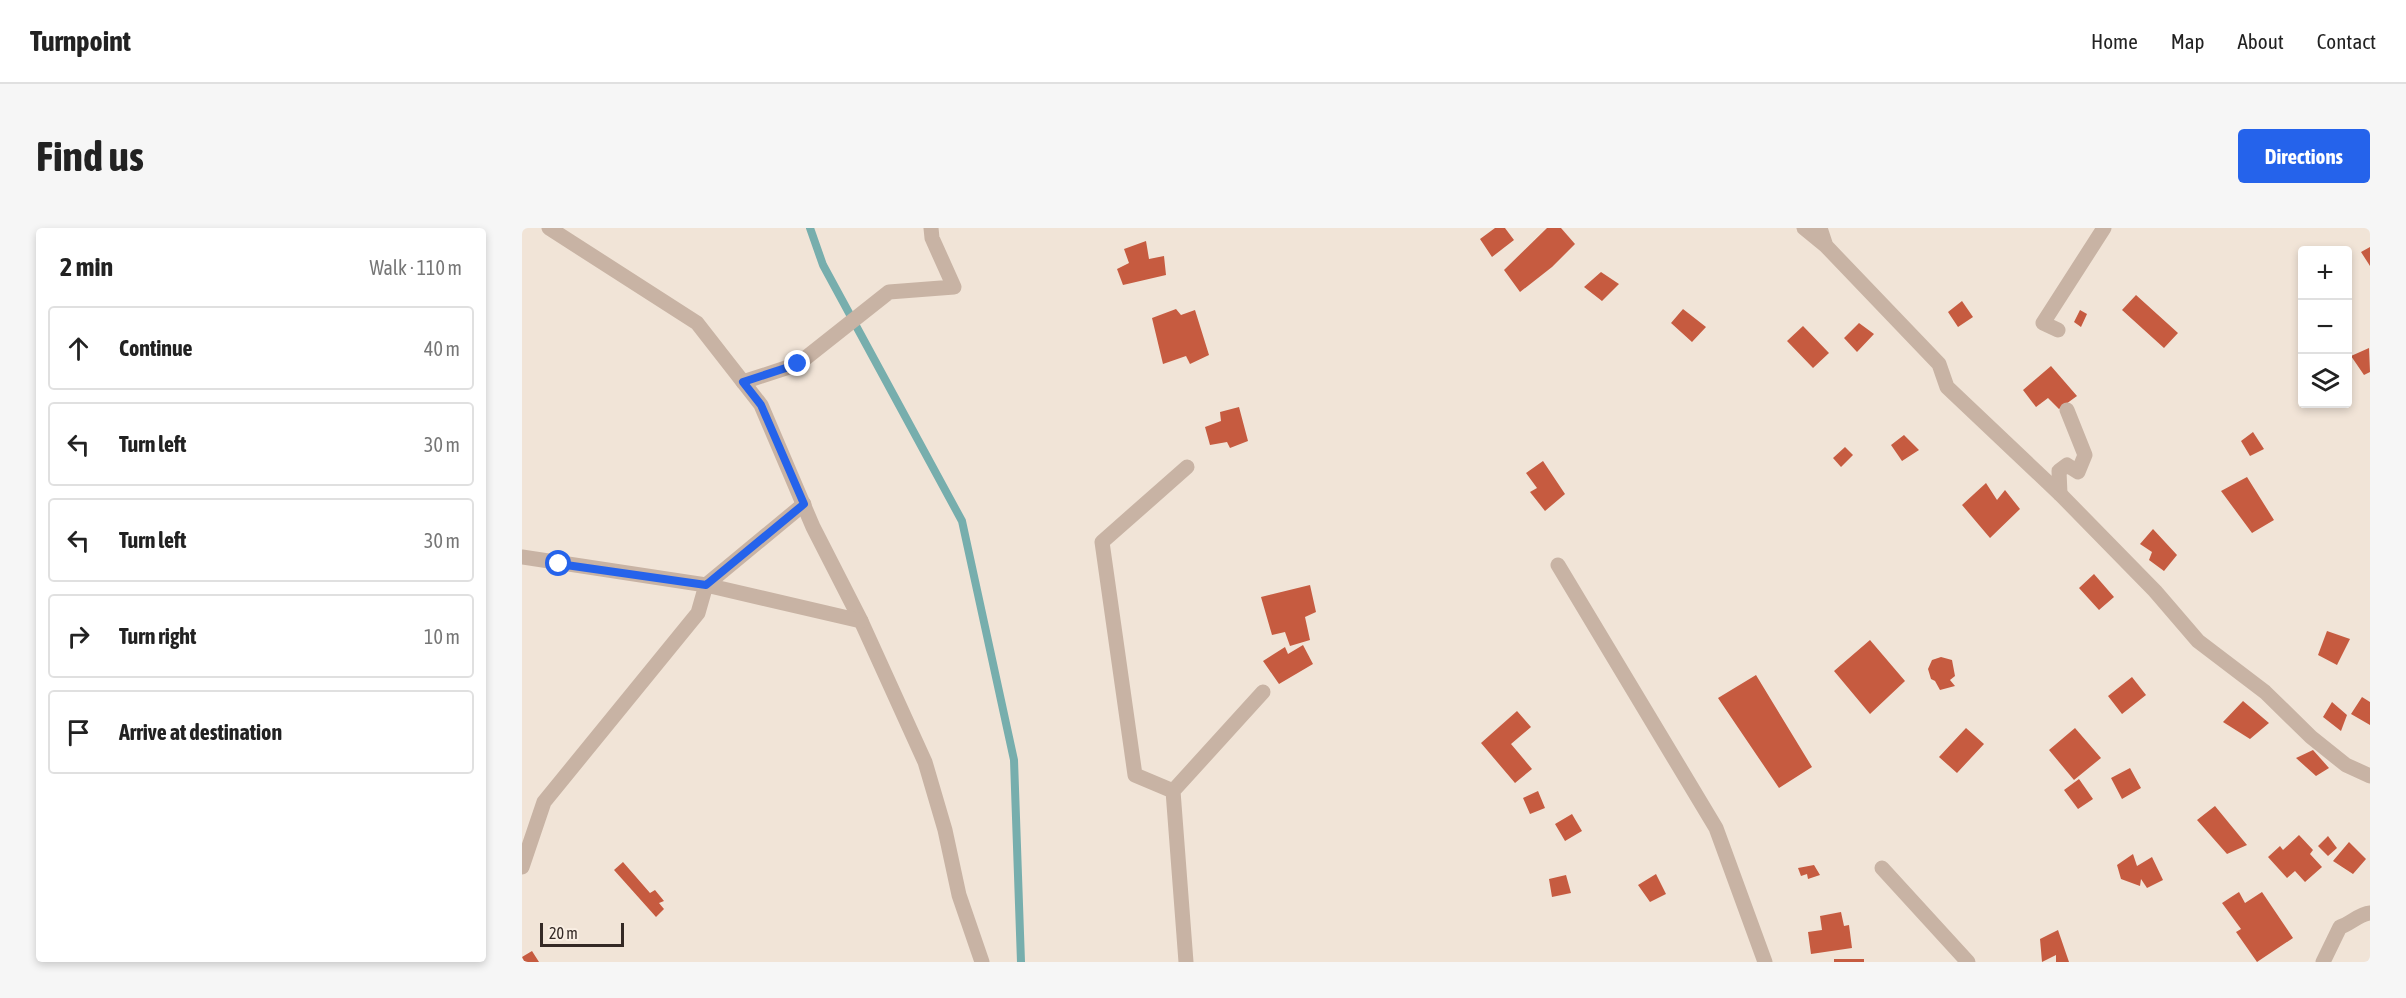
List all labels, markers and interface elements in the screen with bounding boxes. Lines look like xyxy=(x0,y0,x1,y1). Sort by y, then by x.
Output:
text: Turnpoint xyxy=(30,25,131,57)
text: Home xyxy=(2091,29,2138,53)
text: Map xyxy=(2171,29,2205,53)
text: About xyxy=(2238,29,2284,53)
text: Contact xyxy=(2317,29,2376,53)
button: Directions xyxy=(2238,129,2370,183)
text: Find us xyxy=(36,132,144,180)
map controls xyxy=(2298,246,2352,408)
button: + xyxy=(2298,246,2352,300)
text: 2 min xyxy=(60,252,113,282)
text: Walk · 110 m xyxy=(370,256,462,279)
button: − xyxy=(2298,300,2352,354)
icon: ahead xyxy=(62,332,95,365)
text: Continue xyxy=(119,335,193,361)
text: 40 m xyxy=(424,337,460,360)
route end xyxy=(784,350,810,376)
button: layers xyxy=(2298,354,2352,408)
icon: left xyxy=(62,428,95,461)
text: Turn left xyxy=(119,431,186,457)
text: 30 m xyxy=(424,433,460,456)
icon: left xyxy=(62,524,95,557)
text: Turn left xyxy=(119,527,186,553)
text: 30 m xyxy=(424,529,460,552)
route start xyxy=(545,550,571,576)
icon: right xyxy=(62,620,95,653)
text: Turn right xyxy=(119,623,196,649)
text: 10 m xyxy=(424,625,460,648)
icon: arrive xyxy=(62,716,95,749)
text: Arrive at destination xyxy=(119,719,282,745)
scale bar xyxy=(540,920,624,948)
text: 20 m xyxy=(549,924,578,942)

